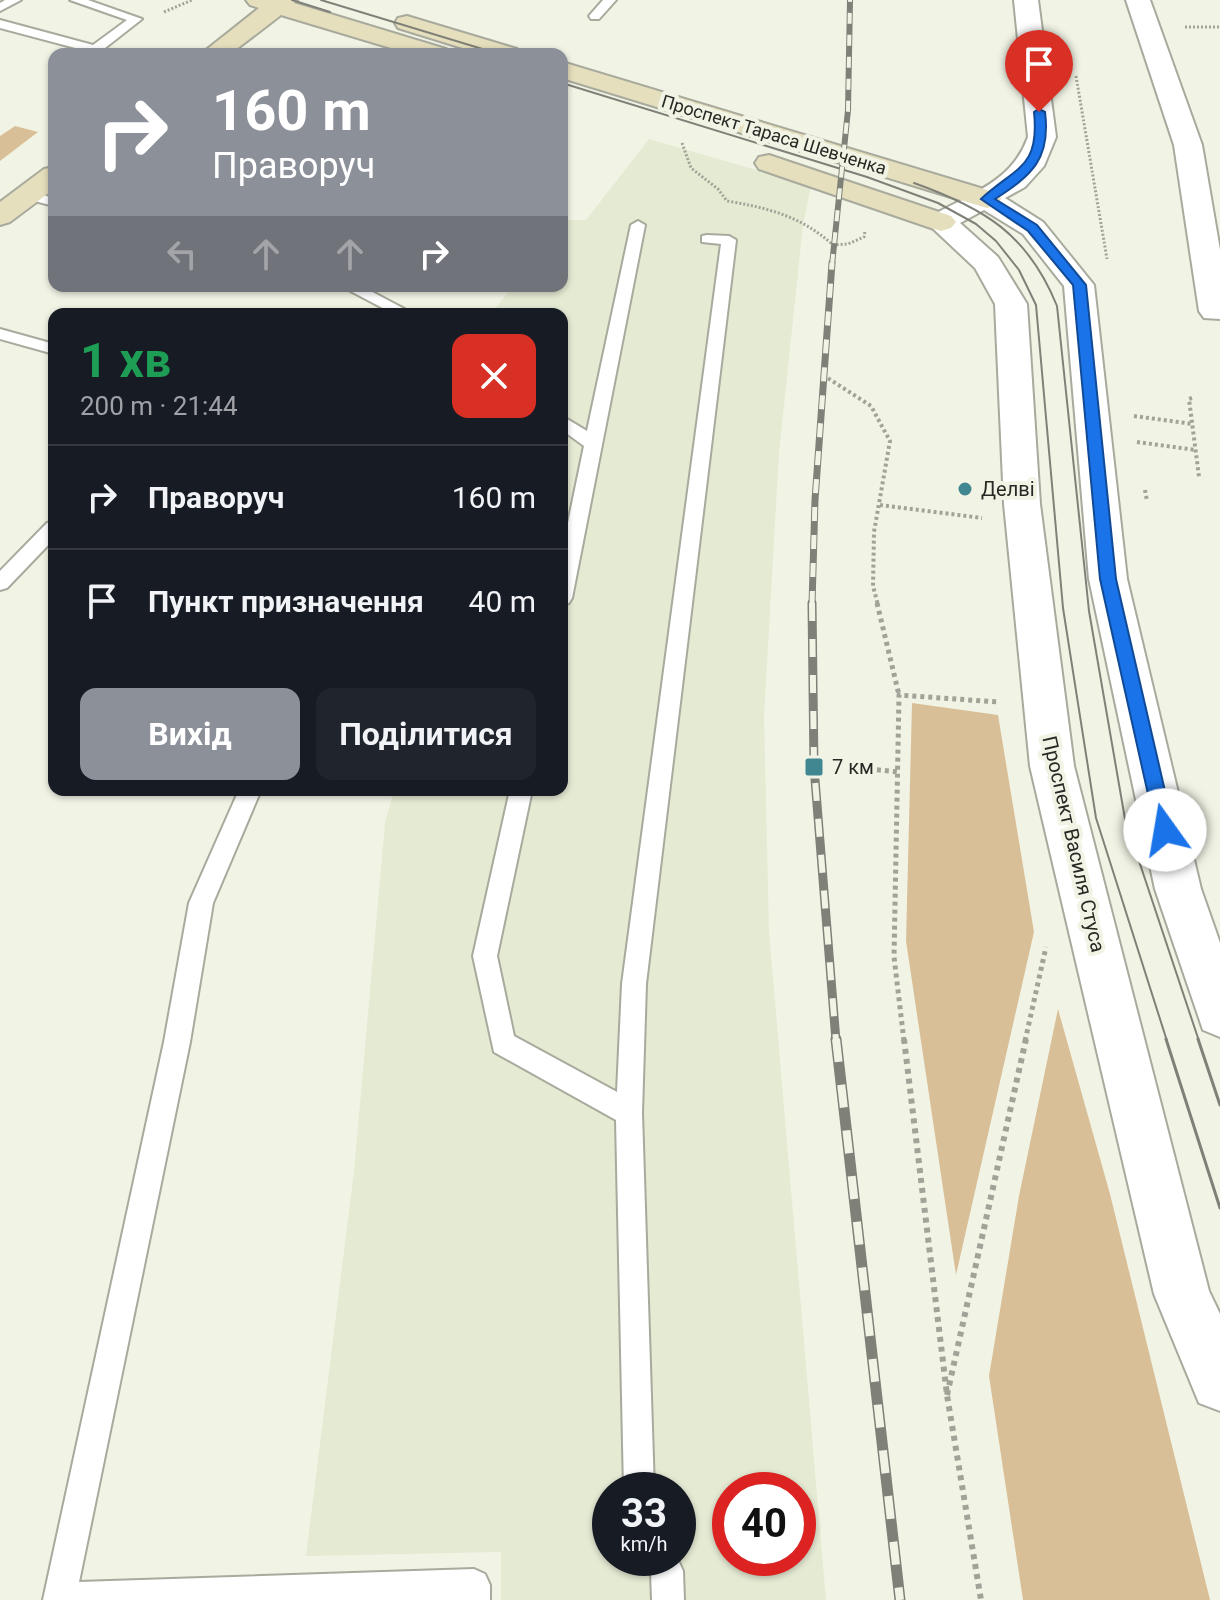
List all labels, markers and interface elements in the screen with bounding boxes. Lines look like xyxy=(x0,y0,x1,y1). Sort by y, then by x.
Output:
pin xyxy=(1005,30,1073,112)
icon: arrive xyxy=(1017,42,1061,86)
text: 160 m xyxy=(212,78,371,144)
icon: right xyxy=(80,80,184,184)
street label: Проспект Тараса Шевченка xyxy=(659,90,889,179)
text: Праворуч xyxy=(212,145,375,187)
icon: left xyxy=(160,232,204,276)
icon: ahead xyxy=(244,232,288,276)
icon: ahead xyxy=(328,232,372,276)
icon: right xyxy=(412,232,456,276)
text: 1 хв xyxy=(80,332,171,389)
button: close xyxy=(452,334,536,418)
text: 200 m · 21:44 xyxy=(80,391,238,421)
icon: right xyxy=(80,475,124,519)
place label: Делві xyxy=(981,477,1035,501)
text: Праворуч xyxy=(148,480,284,515)
text: 160 m xyxy=(452,480,536,515)
marker: Делві xyxy=(956,480,974,498)
icon: arrive xyxy=(80,579,124,623)
text: Пункт призначення xyxy=(148,584,424,619)
text: 40 m xyxy=(469,584,536,619)
button: Вихід xyxy=(80,688,300,780)
button: Поділитися xyxy=(316,688,536,780)
street label: Проспект Василя Стуса xyxy=(1037,734,1111,954)
place label: 7 км xyxy=(832,755,874,779)
marker: 7 км xyxy=(803,756,825,778)
position arrow xyxy=(1123,788,1207,872)
speed limit sign: 40 xyxy=(712,1472,816,1576)
text: 33 xyxy=(621,1490,667,1537)
text: km/h xyxy=(621,1532,667,1556)

